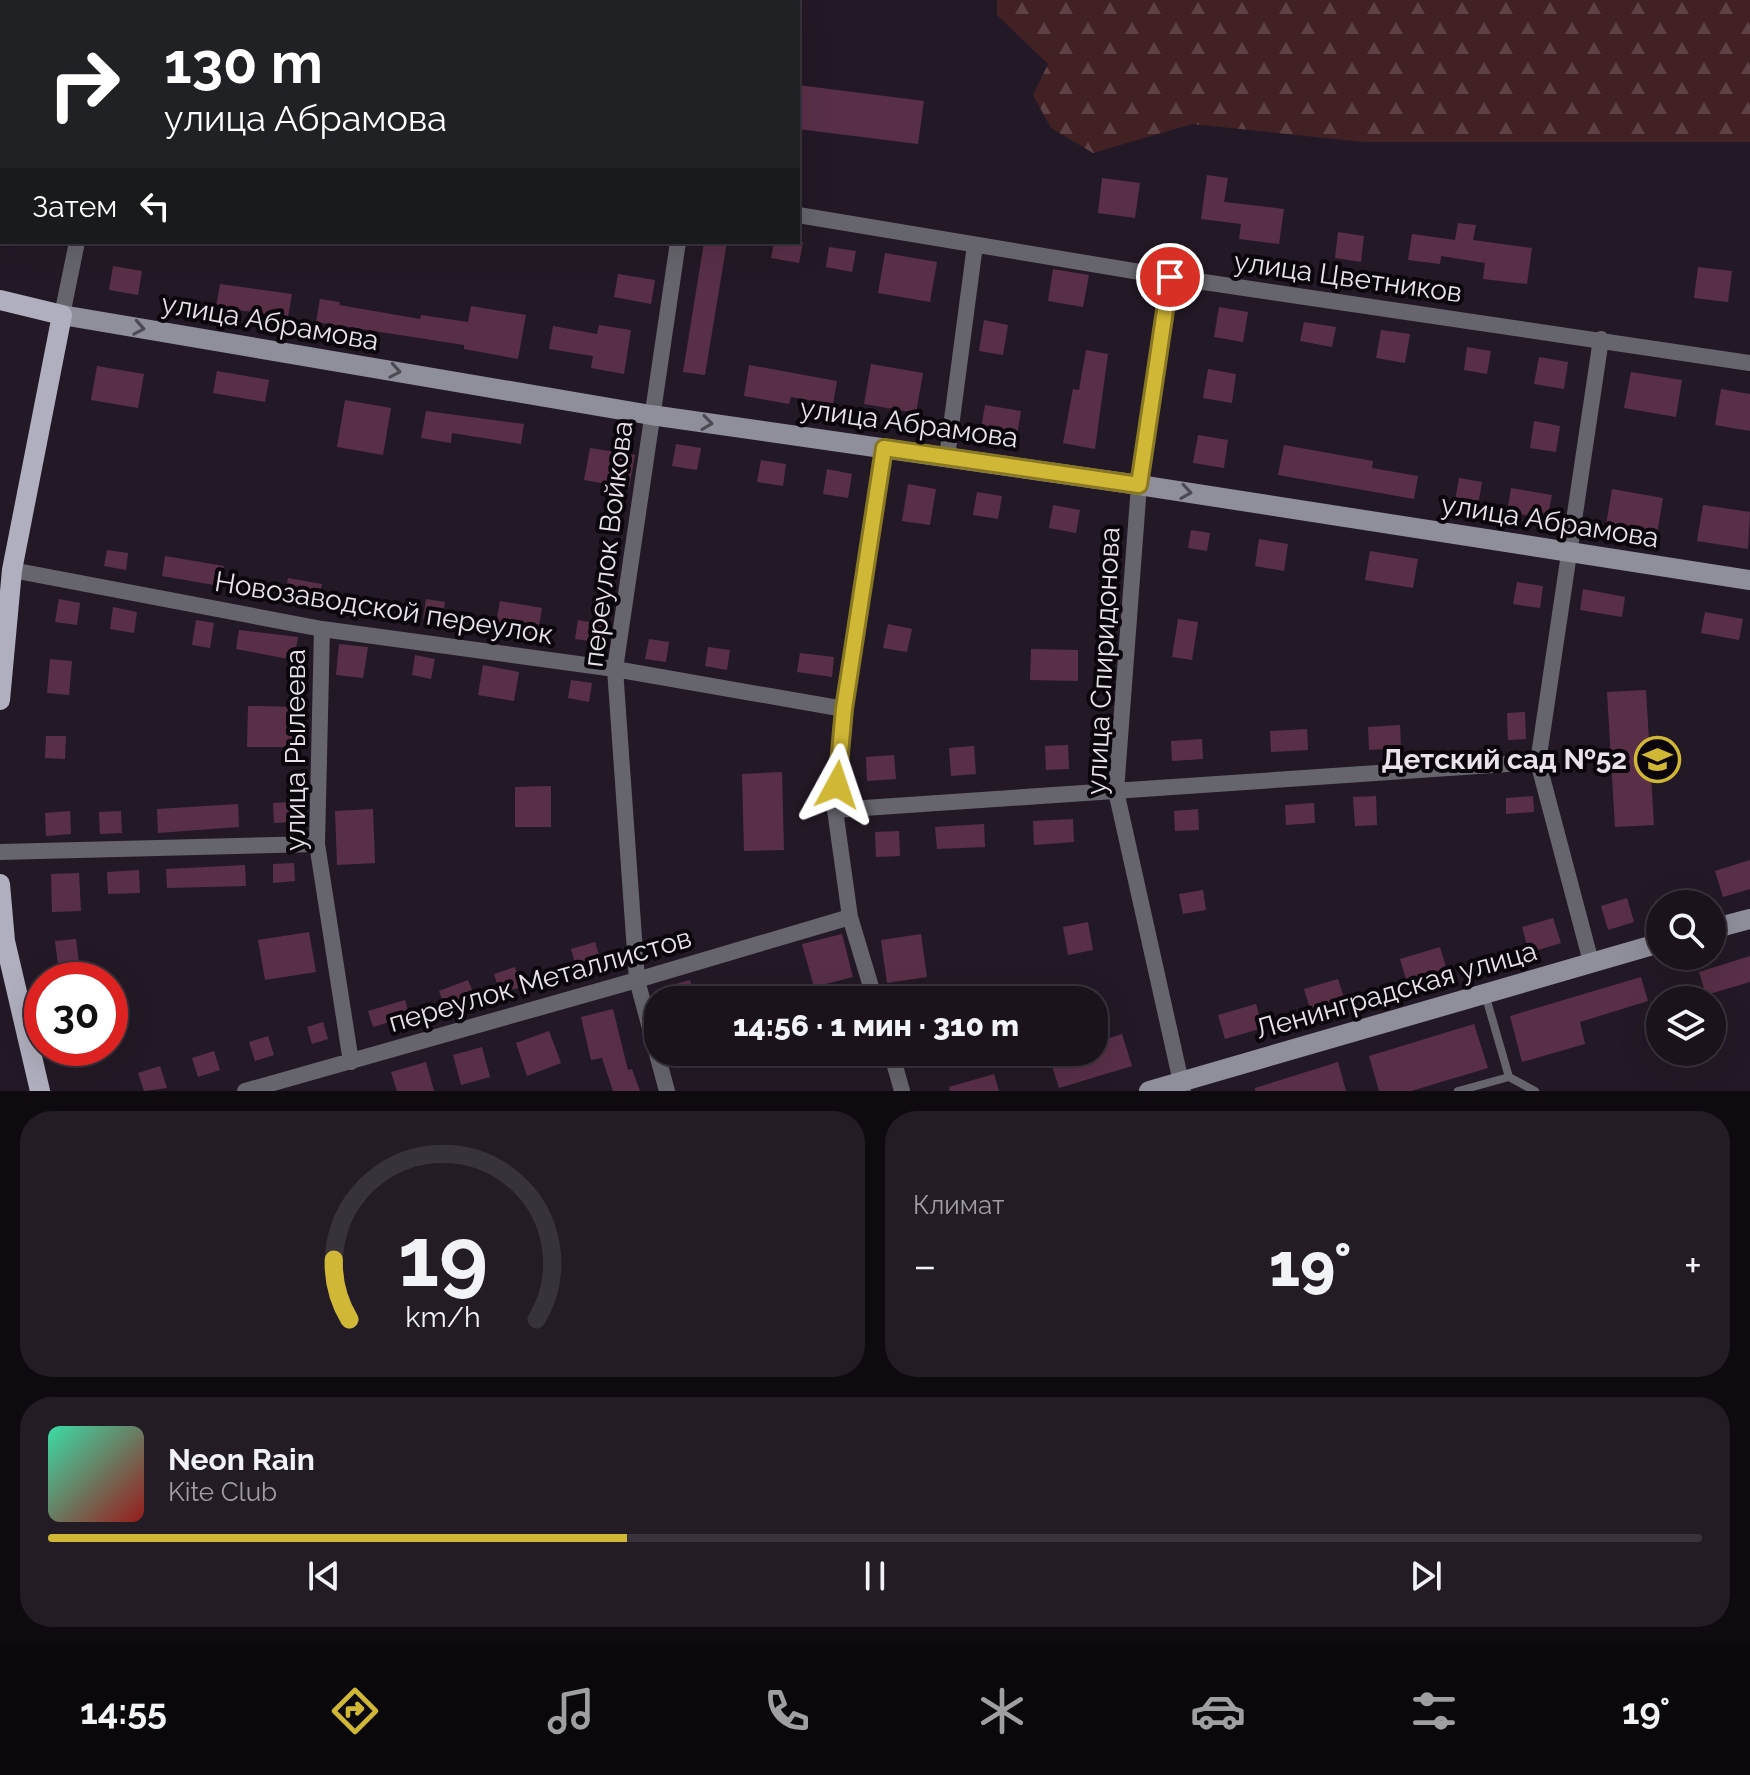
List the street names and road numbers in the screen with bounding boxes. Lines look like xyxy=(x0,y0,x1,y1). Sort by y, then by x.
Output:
street label: улица Цветников xyxy=(1232,245,1464,309)
street label: улица Абрамова xyxy=(159,287,381,357)
street label: улица Абрамова xyxy=(798,391,1020,455)
street label: переулок Войкова xyxy=(577,419,639,669)
street label: улица Абрамова xyxy=(1439,487,1661,555)
street label: улица Спиридонова xyxy=(1080,526,1126,796)
street label: Новозаводской переулок xyxy=(212,565,556,651)
street label: улица Рылеева xyxy=(279,649,312,851)
street label: переулок Металлистов xyxy=(385,921,695,1039)
street label: Ленинградская улица xyxy=(1251,934,1541,1046)

